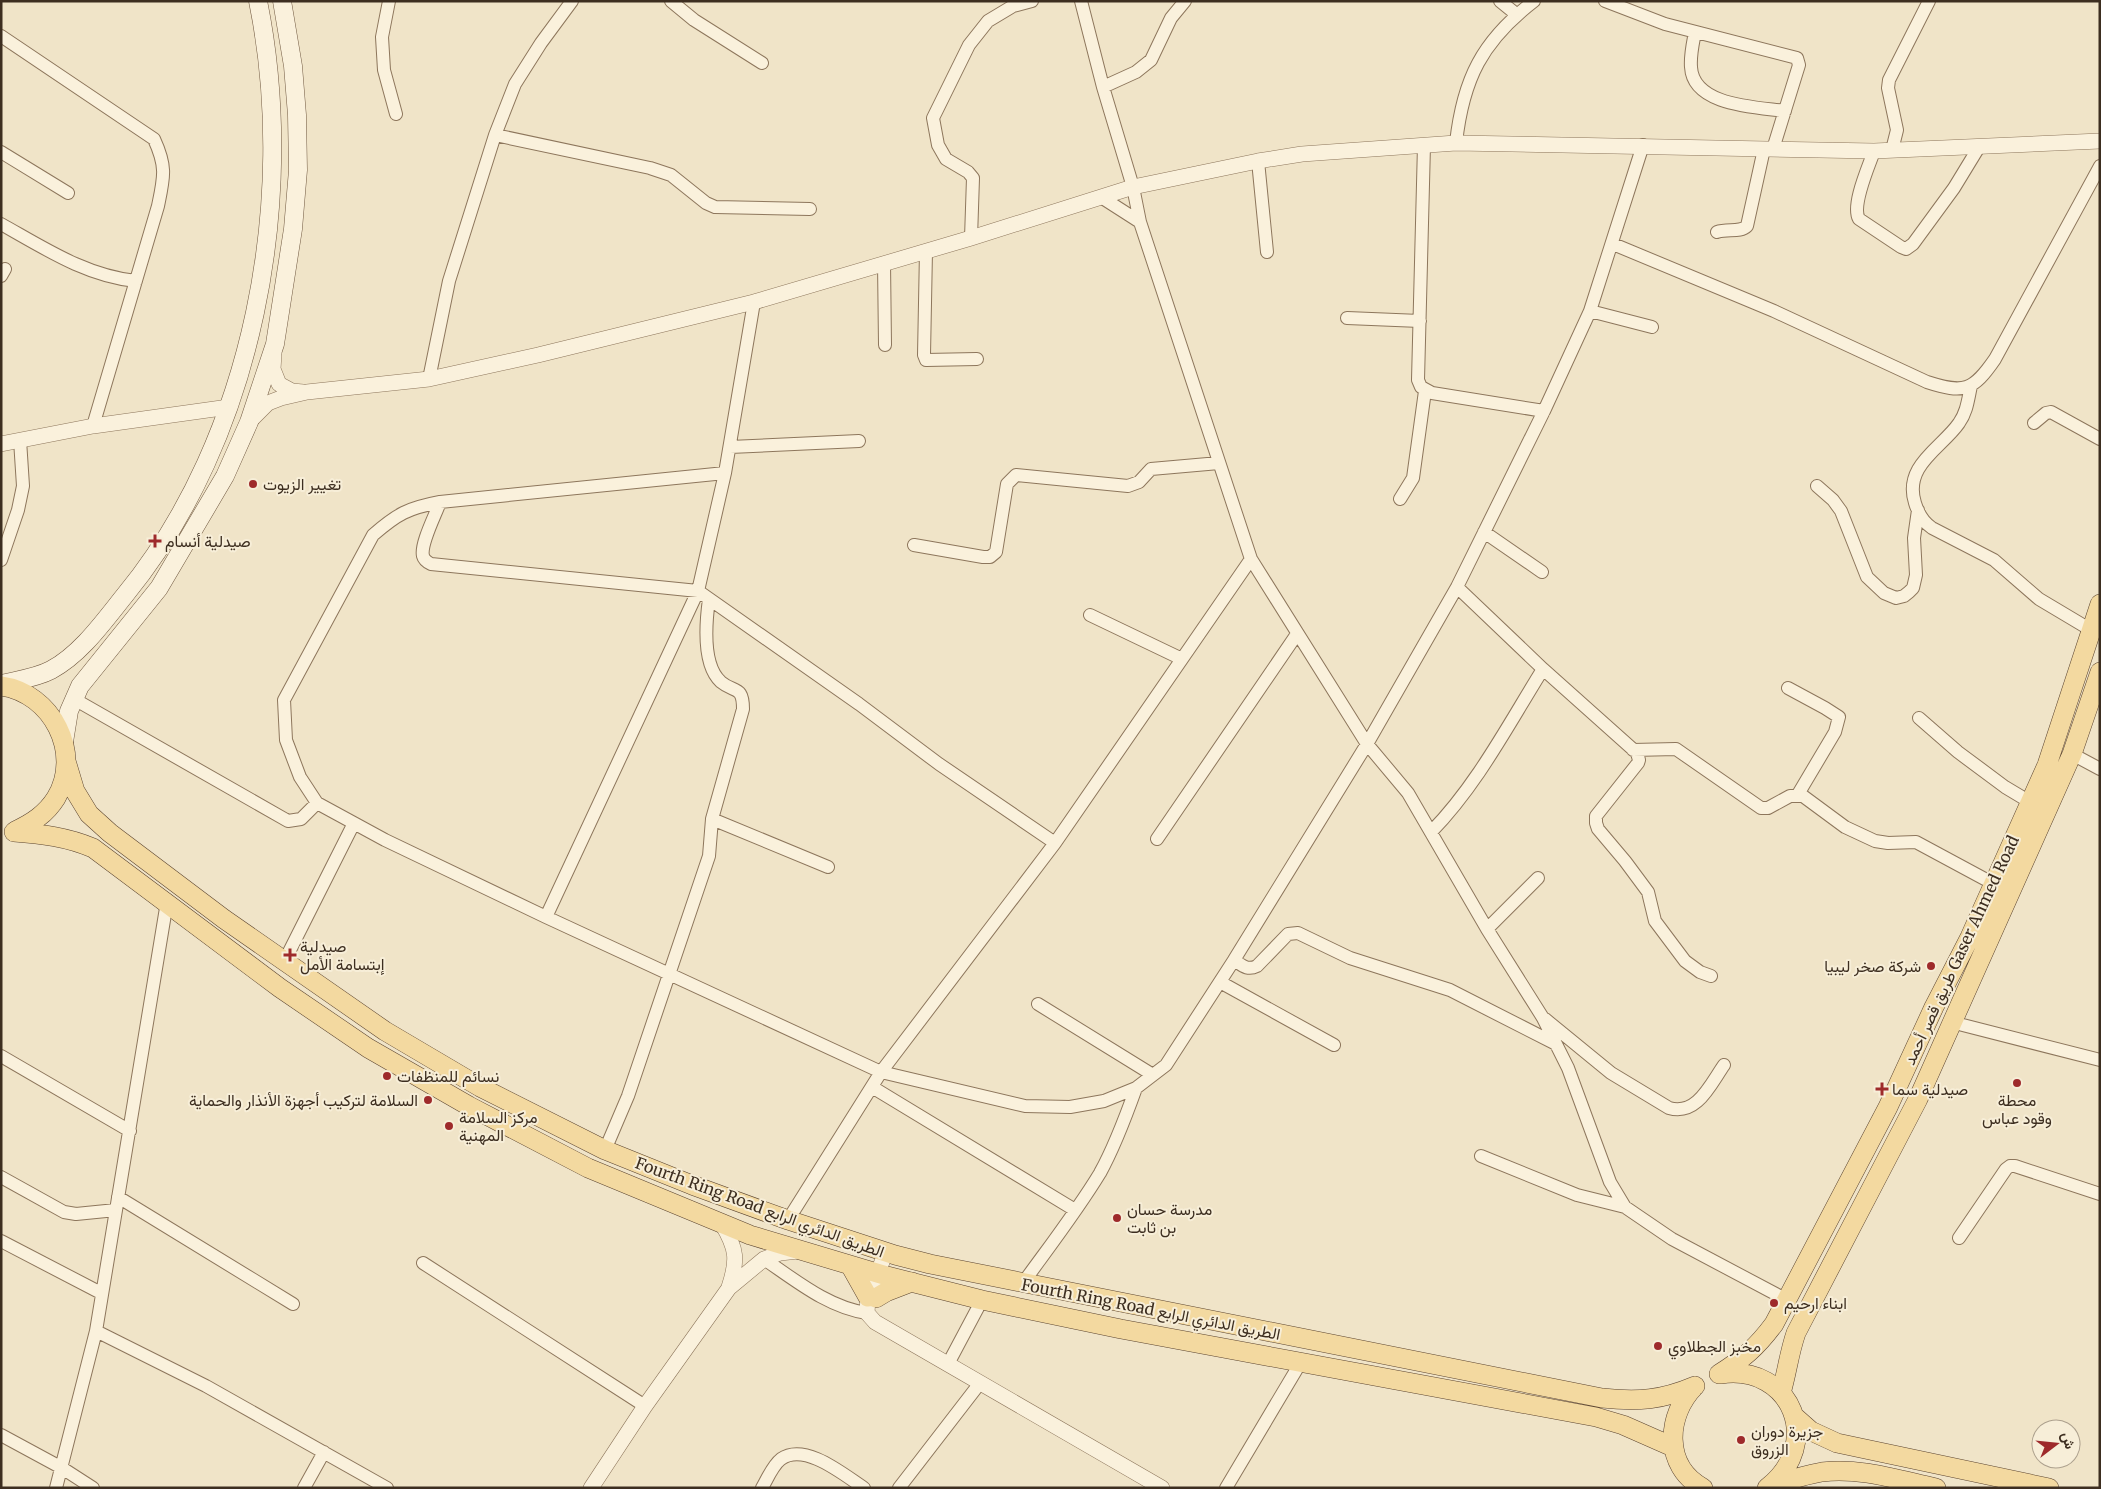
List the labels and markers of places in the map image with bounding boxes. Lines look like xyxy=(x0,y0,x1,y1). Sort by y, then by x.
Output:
place label: تغيير الزيوت xyxy=(263,474,341,495)
marker: تغيير الزيوت xyxy=(247,478,259,490)
place label: صيدلية أنسام xyxy=(165,531,251,552)
marker: صيدلية أنسام xyxy=(149,535,161,547)
place label: صيدلية إبتسامة الأمل xyxy=(300,936,385,975)
marker: صيدلية إبتسامة الأمل xyxy=(284,949,296,961)
place label: شركة صخر ليبيا xyxy=(1824,956,1921,977)
marker: شركة صخر ليبيا xyxy=(1925,960,1937,972)
place label: نسائم للمنظفات xyxy=(397,1066,499,1087)
marker: نسائم للمنظفات xyxy=(381,1070,393,1082)
marker: محطة وقود عباس xyxy=(2011,1077,2023,1089)
place label: صيدلية سما xyxy=(1892,1079,1968,1099)
marker: صيدلية سما xyxy=(1876,1083,1888,1095)
place label: السلامة لتركيب أجهزة الأنذار والحماية xyxy=(189,1090,418,1111)
place label: محطة وقود عباس xyxy=(1982,1090,2052,1129)
marker: السلامة لتركيب أجهزة الأنذار والحماية xyxy=(422,1094,434,1106)
place label: مركز السلامة المهنية xyxy=(459,1107,538,1146)
marker: مركز السلامة المهنية xyxy=(443,1120,455,1132)
place label: مدرسة حسان بن ثابت xyxy=(1127,1199,1212,1238)
marker: مدرسة حسان بن ثابت xyxy=(1111,1212,1123,1224)
place label: ابناء ارحيم xyxy=(1784,1293,1847,1314)
marker: ابناء ارحيم xyxy=(1768,1297,1780,1309)
place label: مخبز الجطلاوي xyxy=(1668,1336,1761,1360)
marker: مخبز الجطلاوي xyxy=(1652,1340,1664,1352)
place label: جزيرة دوران الزروق xyxy=(1751,1421,1824,1460)
marker: جزيرة دوران الزروق xyxy=(1735,1434,1747,1446)

